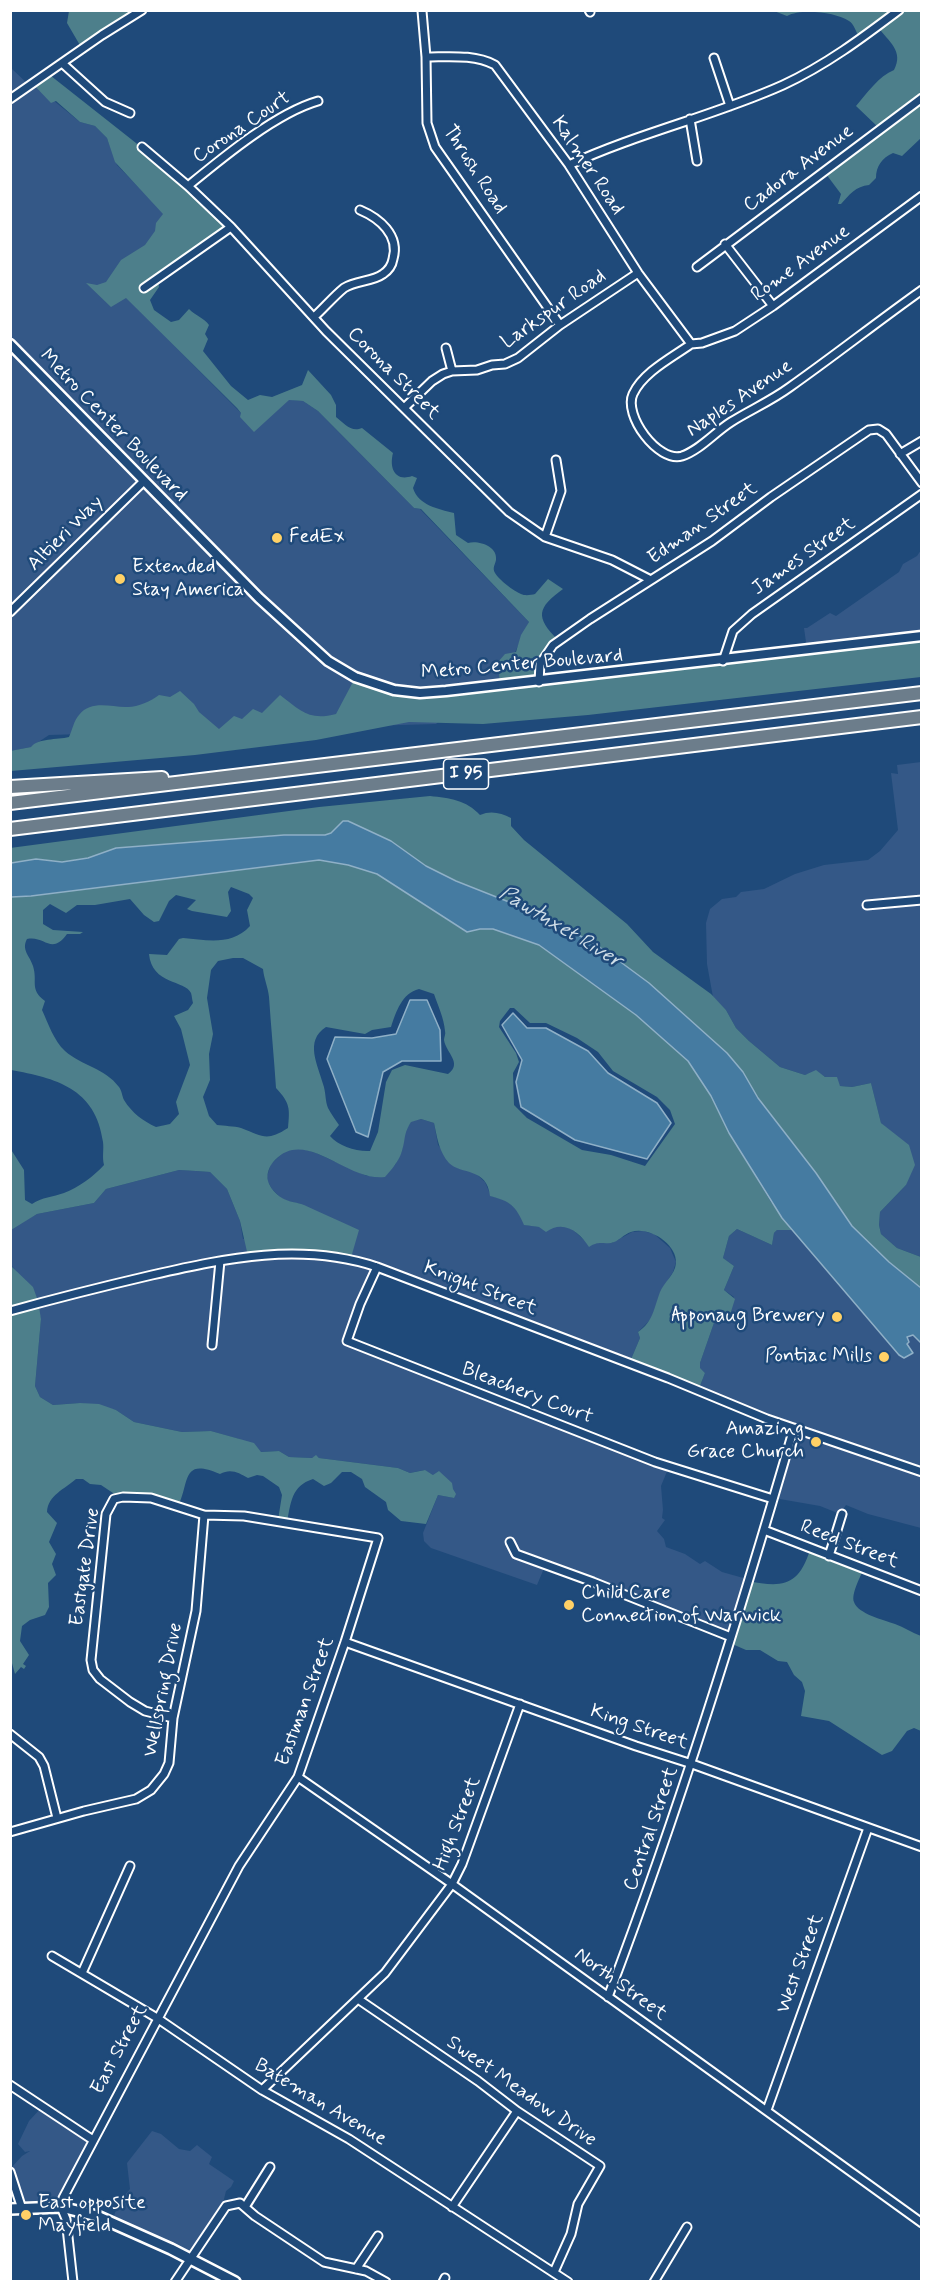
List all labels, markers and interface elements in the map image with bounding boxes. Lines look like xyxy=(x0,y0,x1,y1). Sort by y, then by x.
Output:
street label: Corona Court xyxy=(189,87,295,169)
street label: Kalmer Road xyxy=(545,112,629,220)
street label: Cadora Avenue xyxy=(739,120,859,218)
street label: Thrush Road xyxy=(436,121,512,219)
street label: Rome Avenue xyxy=(747,220,855,308)
street label: Larkspur Road xyxy=(497,265,611,355)
street label: Corona Street xyxy=(341,322,445,426)
street label: Metro Center Boulevard xyxy=(34,345,192,507)
street label: Naples Avenue xyxy=(682,355,798,443)
street label: Edman Street xyxy=(644,477,762,571)
street label: Altieri Way xyxy=(23,491,109,577)
street label: James Street xyxy=(748,513,860,601)
place label: FedEx xyxy=(289,526,345,550)
marker: FedEx xyxy=(270,531,284,545)
place label: Extended Stay America xyxy=(132,556,244,603)
marker: Extended Stay America xyxy=(113,572,127,586)
street label: Metro Center Boulevard xyxy=(420,644,624,686)
road number: I 95 xyxy=(444,759,488,789)
water label: Pawtuxet River xyxy=(494,882,626,974)
street label: Knight Street xyxy=(420,1256,540,1322)
place label: Apponaug Brewery xyxy=(671,1305,825,1329)
marker: Apponaug Brewery xyxy=(830,1310,844,1324)
place label: Pontiac Mills xyxy=(765,1345,872,1369)
marker: Pontiac Mills xyxy=(877,1350,891,1364)
street label: Bleachery Court xyxy=(458,1358,596,1430)
place label: Amazing Grace Church xyxy=(687,1418,804,1465)
marker: Amazing Grace Church xyxy=(809,1435,823,1449)
street label: Eastgate Drive xyxy=(66,1506,106,1628)
street label: Reed Street xyxy=(797,1515,901,1575)
place label: Child Care Connection of Warwick xyxy=(581,1582,781,1629)
marker: Child Care Connection of Warwick xyxy=(562,1598,576,1612)
street label: Wellspring Drive xyxy=(139,1621,189,1759)
street label: Eastman Street xyxy=(272,1634,340,1770)
street label: King Street xyxy=(587,1700,691,1756)
street label: Central Street xyxy=(620,1764,684,1894)
street label: High Street xyxy=(429,1774,487,1874)
street label: West Street xyxy=(772,1911,830,2017)
street label: North Street xyxy=(569,1943,671,2027)
street label: East Street xyxy=(86,2001,154,2099)
street label: Sweet Meadow Drive xyxy=(441,2031,601,2153)
street label: Bateman Avenue xyxy=(249,2054,391,2152)
place label: East opposite Mayfield xyxy=(38,2192,146,2239)
marker: East opposite Mayfield xyxy=(19,2208,33,2222)

